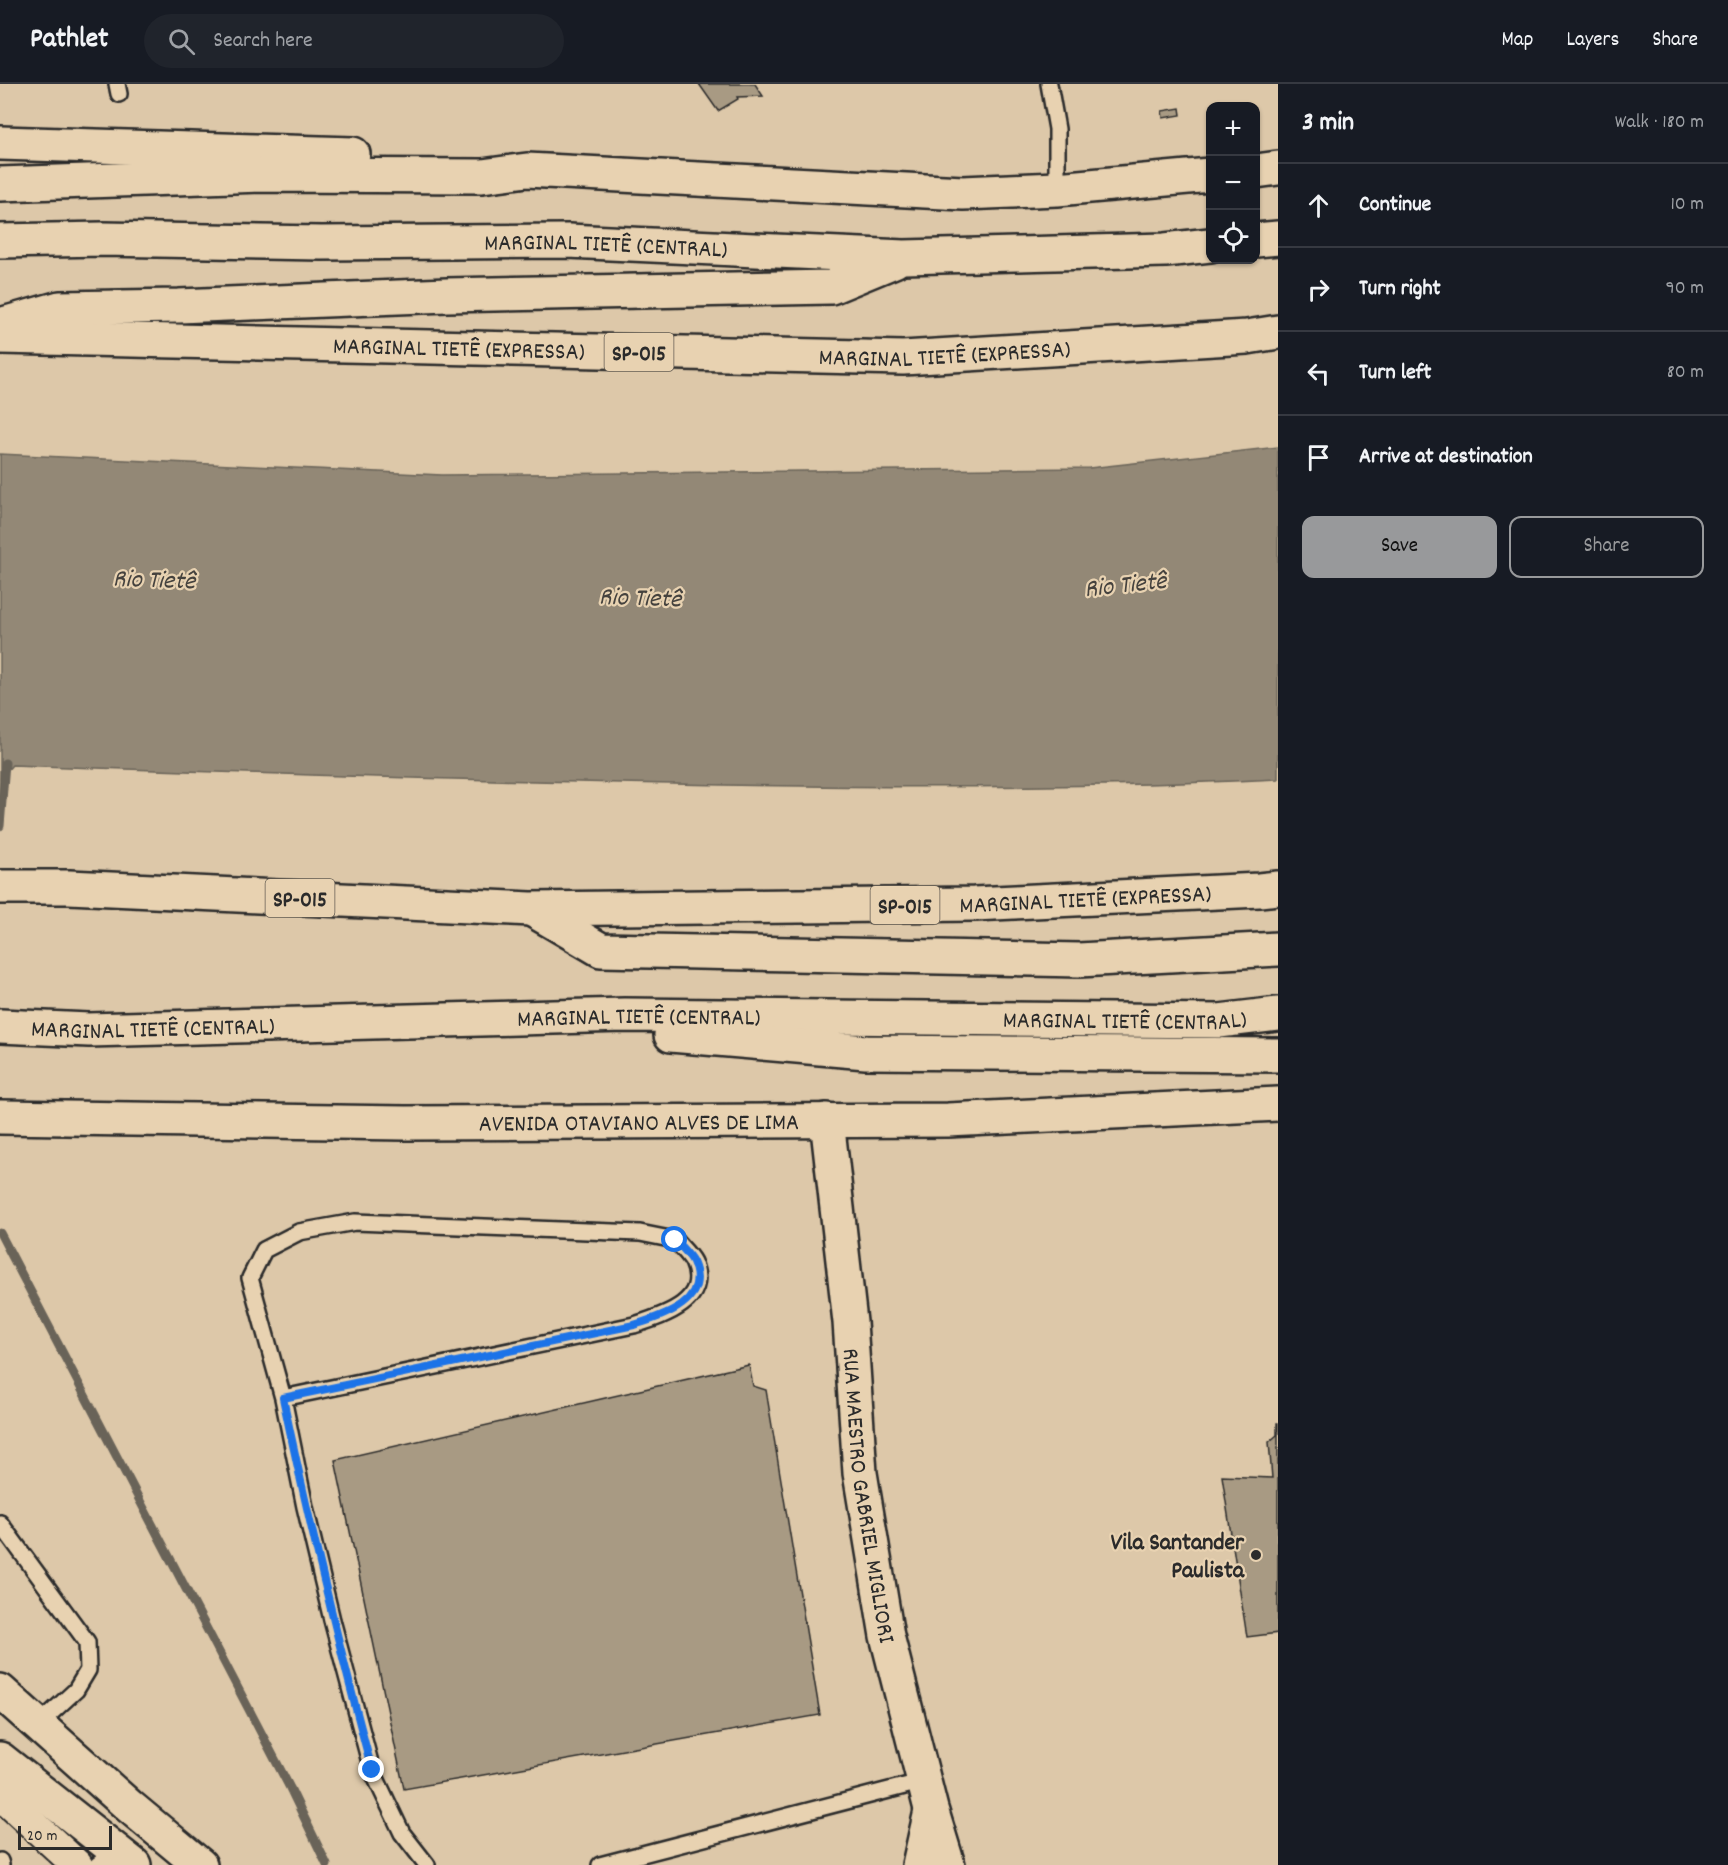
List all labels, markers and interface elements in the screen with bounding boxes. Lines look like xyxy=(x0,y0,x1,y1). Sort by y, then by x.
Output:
search box xyxy=(144,14,564,68)
text: Pathlet xyxy=(30,21,108,61)
icon: search xyxy=(165,25,198,58)
text: Search here xyxy=(213,26,313,57)
text: Map xyxy=(1502,26,1533,56)
text: Layers xyxy=(1566,26,1619,56)
text: Share xyxy=(1652,26,1698,56)
map controls xyxy=(1206,102,1260,264)
button: + xyxy=(1206,102,1260,156)
text: 3 min xyxy=(1302,105,1354,142)
text: Walk · 180 m xyxy=(1615,109,1704,137)
button: − xyxy=(1206,156,1260,210)
icon: ahead xyxy=(1302,189,1335,222)
text: Continue xyxy=(1359,190,1431,221)
text: 10 m xyxy=(1670,191,1704,219)
button: locate xyxy=(1206,210,1260,264)
street label: MARGINAL TIETÊ (CENTRAL) xyxy=(484,227,728,269)
icon: right xyxy=(1302,273,1335,306)
text: Turn right xyxy=(1359,274,1441,305)
text: 90 m xyxy=(1666,275,1704,303)
street label: MARGINAL TIETÊ (EXPRESSA) xyxy=(332,331,585,371)
road number: SP-015 xyxy=(604,333,674,371)
street label: MARGINAL TIETÊ (EXPRESSA) xyxy=(818,334,1072,378)
icon: left xyxy=(1302,357,1335,390)
text: Turn left xyxy=(1359,358,1431,389)
text: 80 m xyxy=(1667,359,1704,387)
icon: arrive xyxy=(1302,441,1335,474)
text: Arrive at destination xyxy=(1359,442,1533,473)
button: Save xyxy=(1302,516,1497,578)
button: Share xyxy=(1509,516,1704,578)
water label: Rio Tietê xyxy=(112,562,197,601)
water label: Rio Tietê xyxy=(1082,564,1170,609)
water label: Rio Tietê xyxy=(598,580,683,619)
street label: MARGINAL TIETÊ (EXPRESSA) xyxy=(959,878,1212,924)
road number: SP-015 xyxy=(266,879,334,917)
road number: SP-015 xyxy=(870,886,940,924)
street label: MARGINAL TIETÊ (CENTRAL) xyxy=(517,1001,761,1038)
street label: MARGINAL TIETÊ (CENTRAL) xyxy=(1003,1004,1249,1041)
street label: MARGINAL TIETÊ (CENTRAL) xyxy=(30,1011,275,1050)
street label: AVENIDA OTAVIANO ALVES DE LIMA xyxy=(479,1107,799,1143)
route start xyxy=(661,1226,687,1252)
street label: RUA MAESTRO GABRIEL MIGLIORI xyxy=(832,1347,902,1648)
place label: Vila Santander Paulista xyxy=(1111,1527,1245,1589)
marker: Vila Santander Paulista xyxy=(1249,1548,1263,1562)
route end xyxy=(358,1756,384,1782)
scale bar xyxy=(18,1823,112,1850)
text: 20 m xyxy=(27,1825,57,1848)

